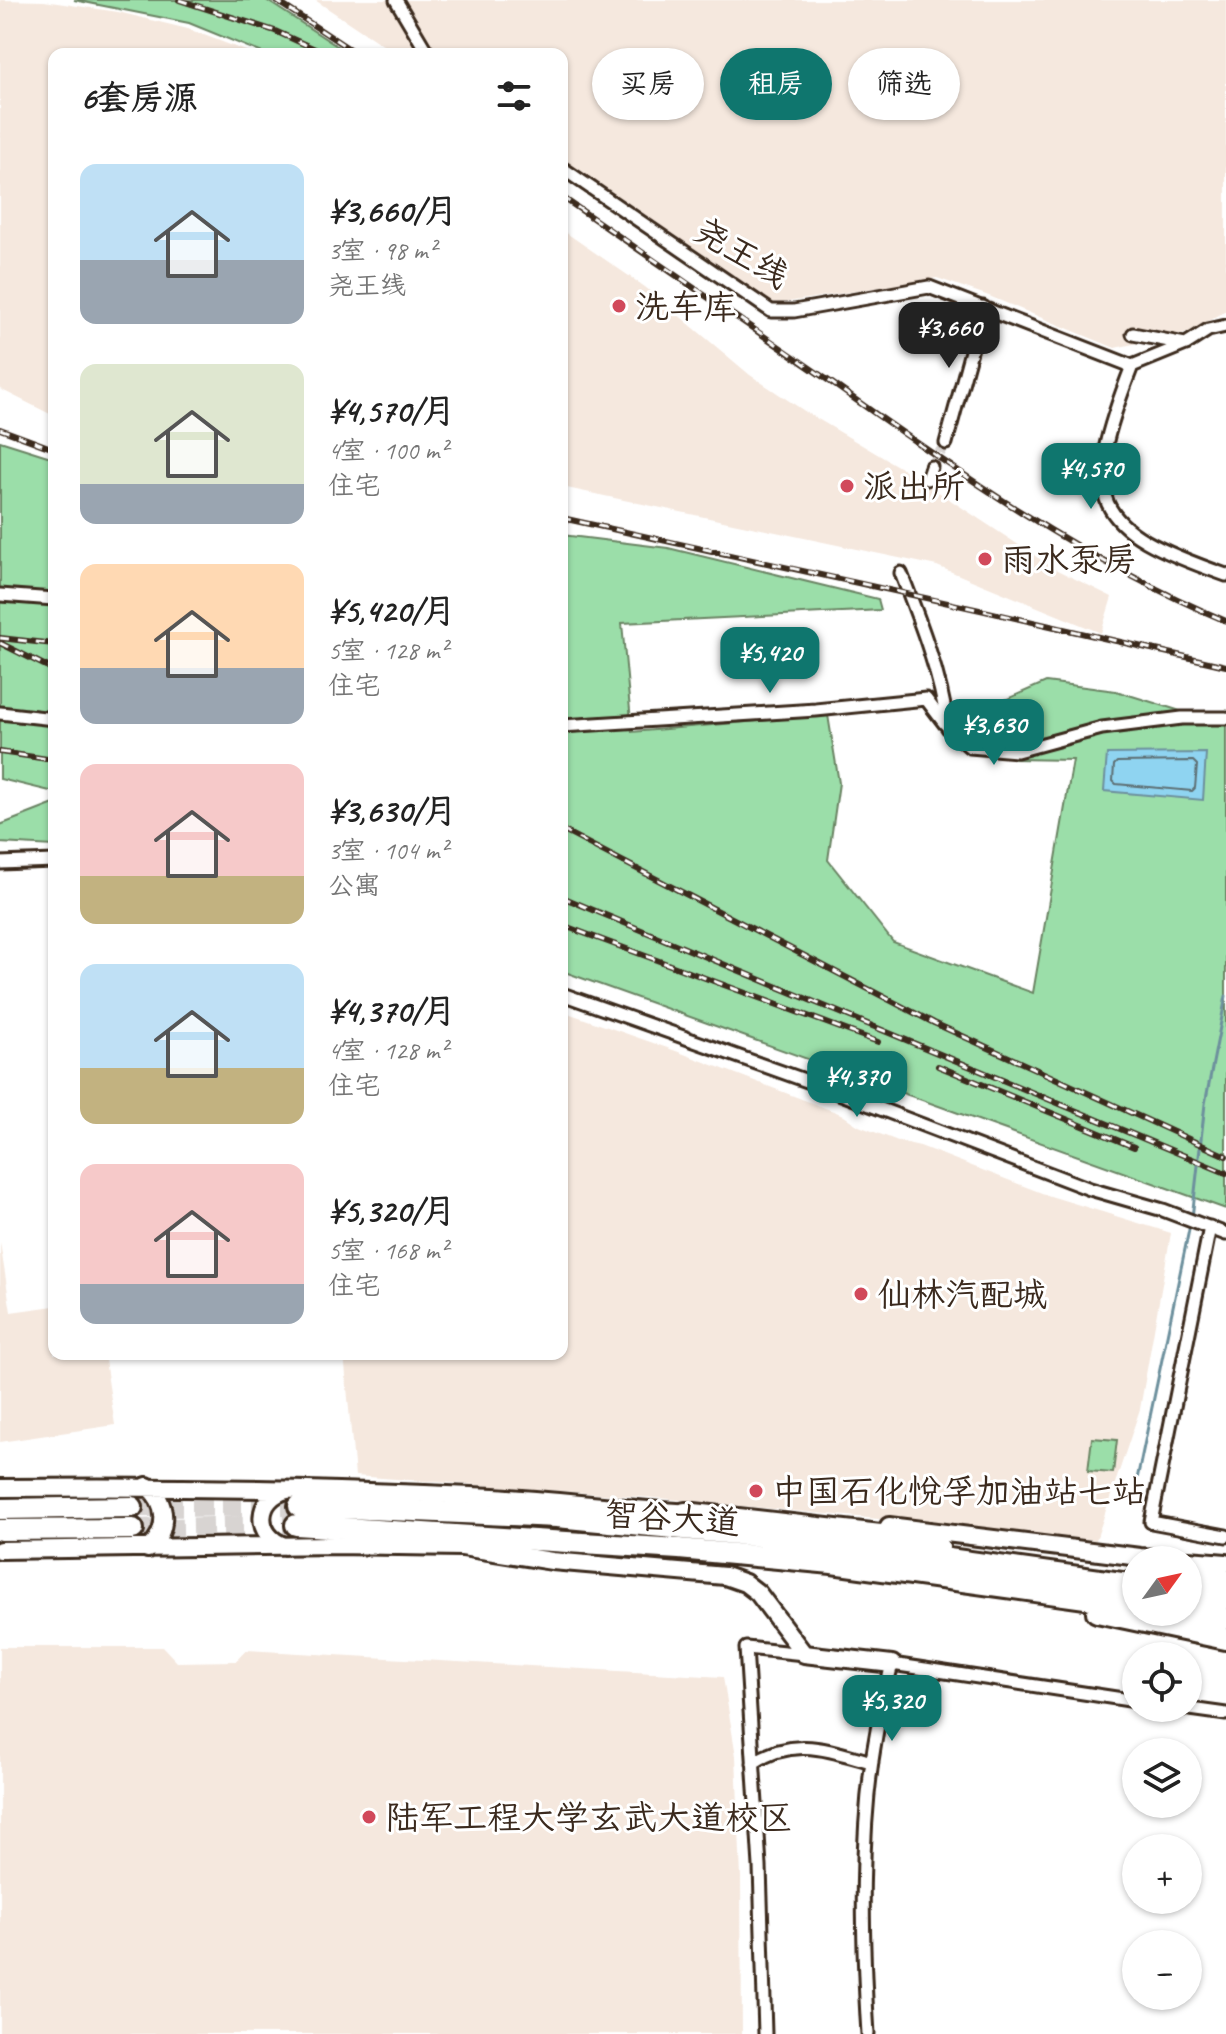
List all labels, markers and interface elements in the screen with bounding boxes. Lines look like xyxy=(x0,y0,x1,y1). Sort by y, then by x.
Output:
chip: 买房 xyxy=(592,48,704,120)
chip: 租房 xyxy=(720,48,832,120)
chip: 筛选 xyxy=(848,48,960,120)
icon: filters xyxy=(492,74,536,118)
text: 6套房源 xyxy=(80,76,198,119)
text: ¥3,660/月 xyxy=(328,189,458,232)
icon: home xyxy=(144,196,240,292)
street label: 尧王线 xyxy=(687,208,797,298)
text: 3室 · 98 m² xyxy=(328,234,436,267)
text: 尧王线 xyxy=(328,269,406,302)
place label: 洗车库 xyxy=(635,285,737,328)
marker: 洗车库 xyxy=(610,297,628,315)
pin: ¥3,660 xyxy=(884,302,1014,370)
text: ¥3,660 xyxy=(917,311,981,344)
text: ¥4,570/月 xyxy=(328,389,456,432)
icon: home xyxy=(144,396,240,492)
text: 4室 · 100 m² xyxy=(328,434,447,467)
pin: ¥4,570 xyxy=(1026,443,1156,511)
text: ¥4,570 xyxy=(1059,452,1123,485)
place label: 派出所 xyxy=(863,465,965,508)
text: 住宅 xyxy=(328,469,380,502)
marker: 派出所 xyxy=(838,477,856,495)
place label: 雨水泵房 xyxy=(1001,538,1137,581)
marker: 雨水泵房 xyxy=(976,550,994,568)
text: ¥5,420/月 xyxy=(328,589,456,632)
icon: home xyxy=(144,596,240,692)
pin: ¥5,420 xyxy=(705,627,835,695)
text: 5室 · 128 m² xyxy=(328,634,447,667)
text: ¥5,420 xyxy=(738,636,802,669)
text: 住宅 xyxy=(328,669,380,702)
pin: ¥3,630 xyxy=(929,699,1059,767)
text: ¥3,630 xyxy=(962,708,1026,741)
text: ¥3,630/月 xyxy=(328,789,457,832)
icon: home xyxy=(144,796,240,892)
text: 3室 · 104 m² xyxy=(328,834,447,867)
text: 公寓 xyxy=(328,869,380,902)
text: ¥4,370/月 xyxy=(328,989,456,1032)
icon: home xyxy=(144,996,240,1092)
text: 4室 · 128 m² xyxy=(328,1034,447,1067)
pin: ¥4,370 xyxy=(792,1051,922,1119)
text: ¥4,370 xyxy=(825,1060,889,1093)
text: 住宅 xyxy=(328,1069,380,1102)
text: ¥5,320/月 xyxy=(328,1189,456,1232)
icon: home xyxy=(144,1196,240,1292)
text: 5室 · 168 m² xyxy=(328,1234,447,1267)
text: 住宅 xyxy=(328,1269,380,1302)
place label: 仙林汽配城 xyxy=(877,1273,1047,1316)
marker: 仙林汽配城 xyxy=(852,1285,870,1303)
place label: 中国石化悦孚加油站七站 xyxy=(772,1470,1146,1513)
marker: 中国石化悦孚加油站七站 xyxy=(747,1482,765,1500)
street label: 智谷大道 xyxy=(603,1492,741,1544)
north arrow xyxy=(1122,1546,1202,1626)
map controls xyxy=(1122,1546,1202,2010)
button: locate xyxy=(1122,1642,1202,1722)
pin: ¥5,320 xyxy=(827,1675,957,1743)
text: ¥5,320 xyxy=(860,1684,924,1717)
button: layers xyxy=(1122,1738,1202,1818)
place label: 陆军工程大学玄武大道校区 xyxy=(385,1796,793,1839)
marker: 陆军工程大学玄武大道校区 xyxy=(360,1808,378,1826)
button: + xyxy=(1122,1834,1202,1914)
button: − xyxy=(1122,1930,1202,2010)

